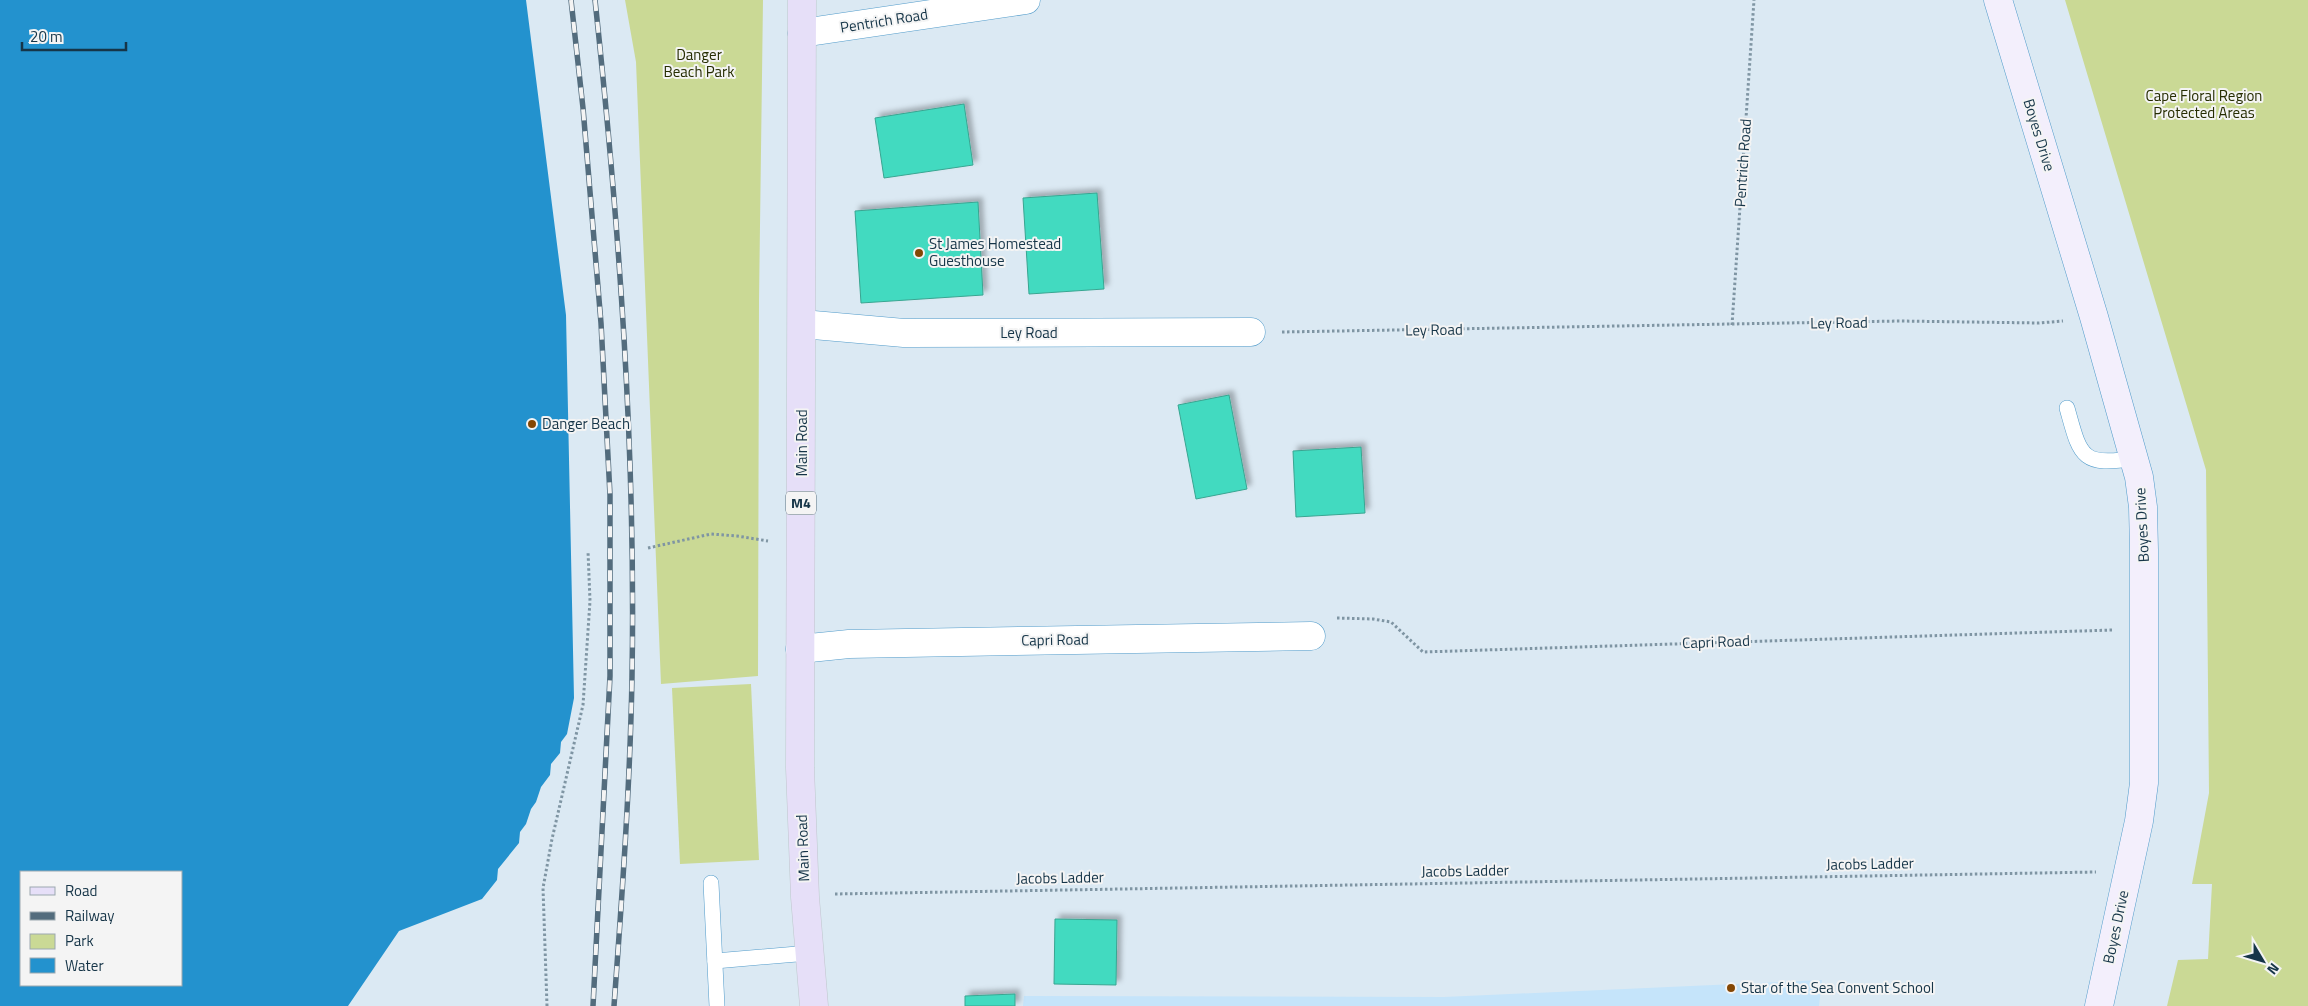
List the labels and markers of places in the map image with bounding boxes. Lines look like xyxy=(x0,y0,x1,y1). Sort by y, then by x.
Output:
place label: St James Homestead Guesthouse xyxy=(929,232,1061,272)
marker: St James Homestead Guesthouse xyxy=(913,247,925,259)
place label: Danger Beach xyxy=(542,412,630,435)
marker: Danger Beach xyxy=(526,418,538,430)
place label: Star of the Sea Convent School xyxy=(1741,976,1934,999)
marker: Star of the Sea Convent School xyxy=(1725,982,1737,994)

